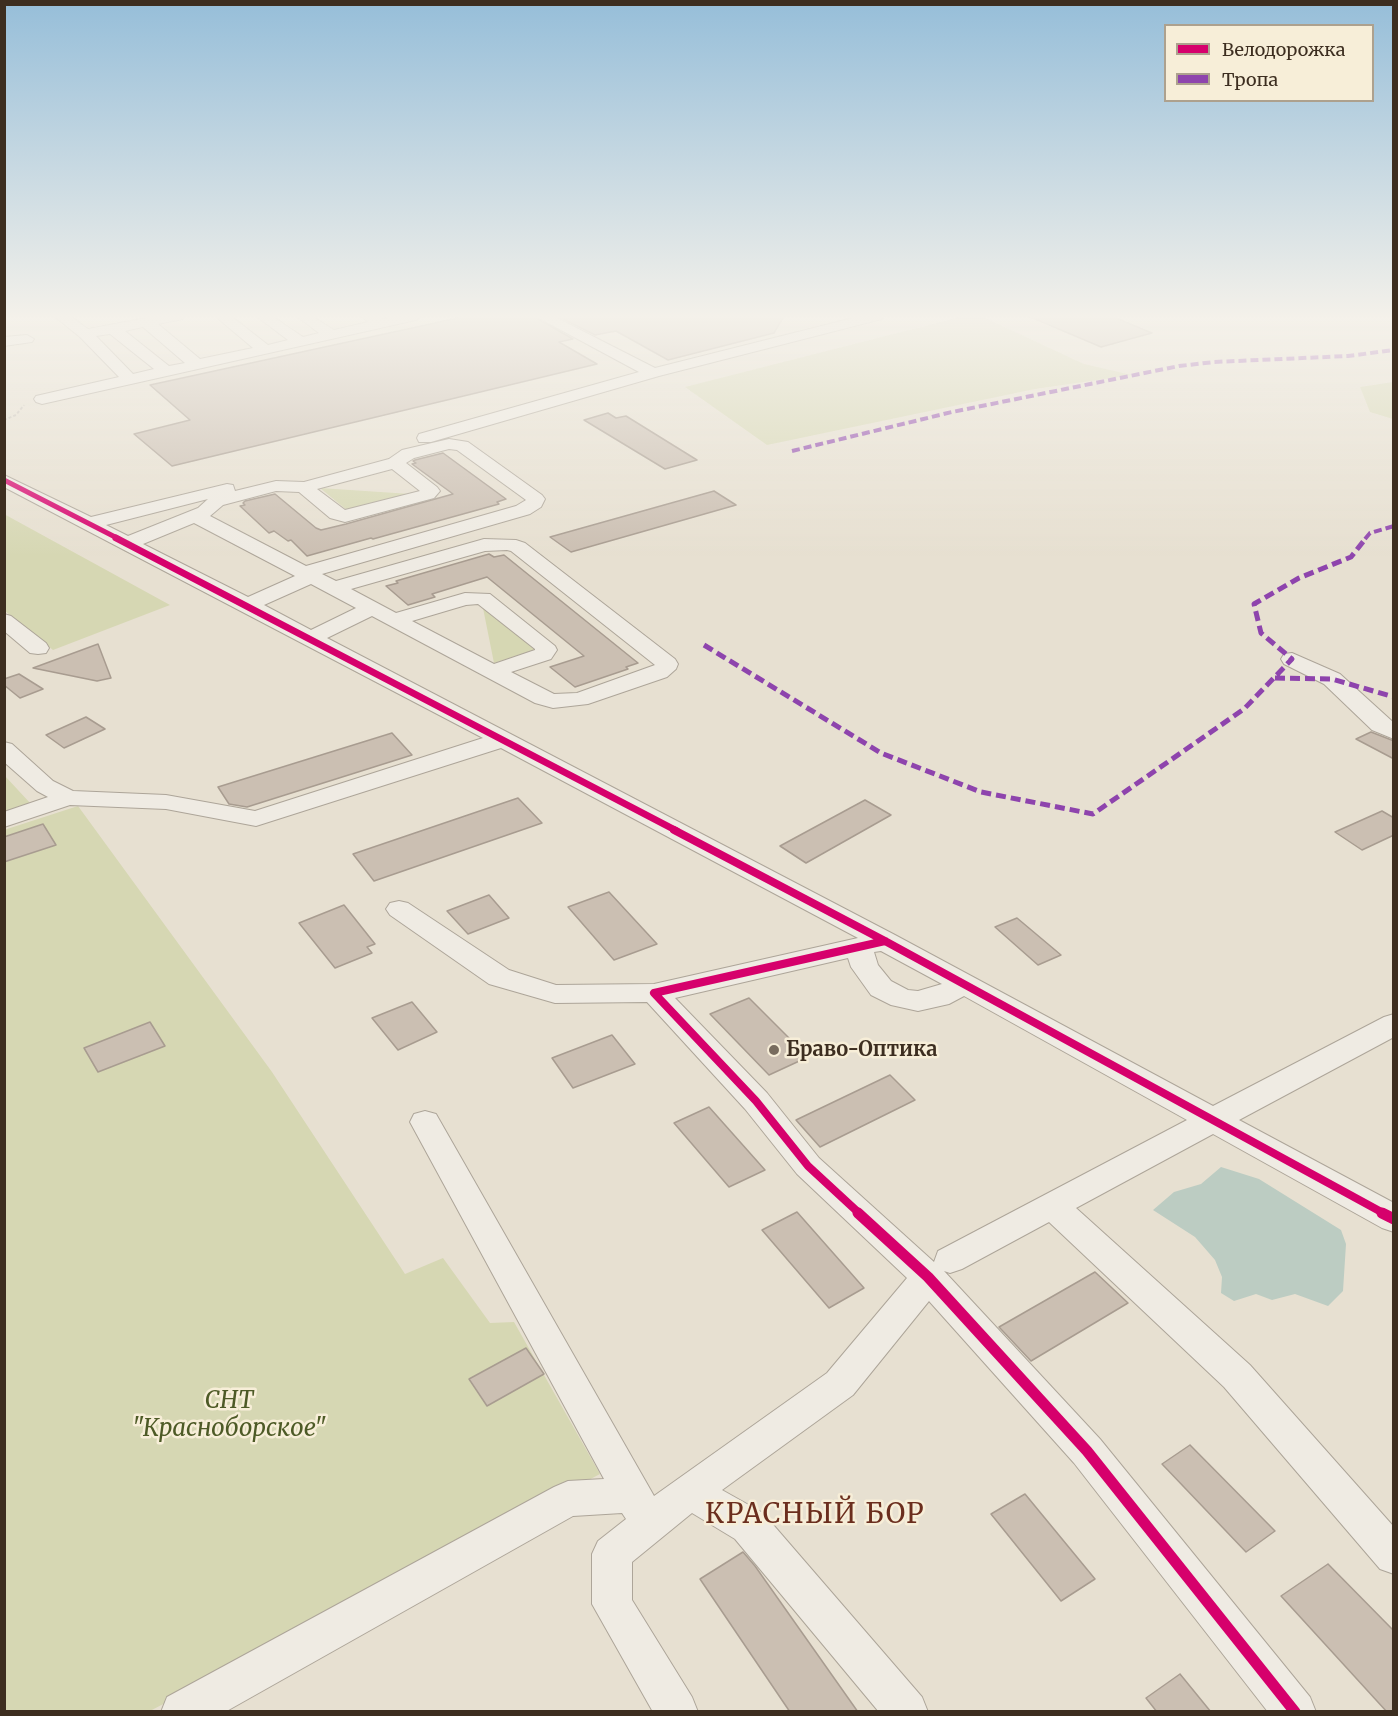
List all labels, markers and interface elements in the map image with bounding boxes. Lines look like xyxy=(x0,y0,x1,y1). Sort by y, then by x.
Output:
legend xyxy=(1164,24,1374,102)
text: Велодорожка xyxy=(1222,38,1345,61)
text: Тропа xyxy=(1222,68,1278,91)
place label: Браво-Оптика xyxy=(786,1038,937,1062)
marker: Браво-Оптика xyxy=(767,1043,781,1057)
park label: СНТ "Красноборское" xyxy=(132,1387,326,1443)
district label: КРАСНЫЙ БОР xyxy=(705,1499,925,1531)

